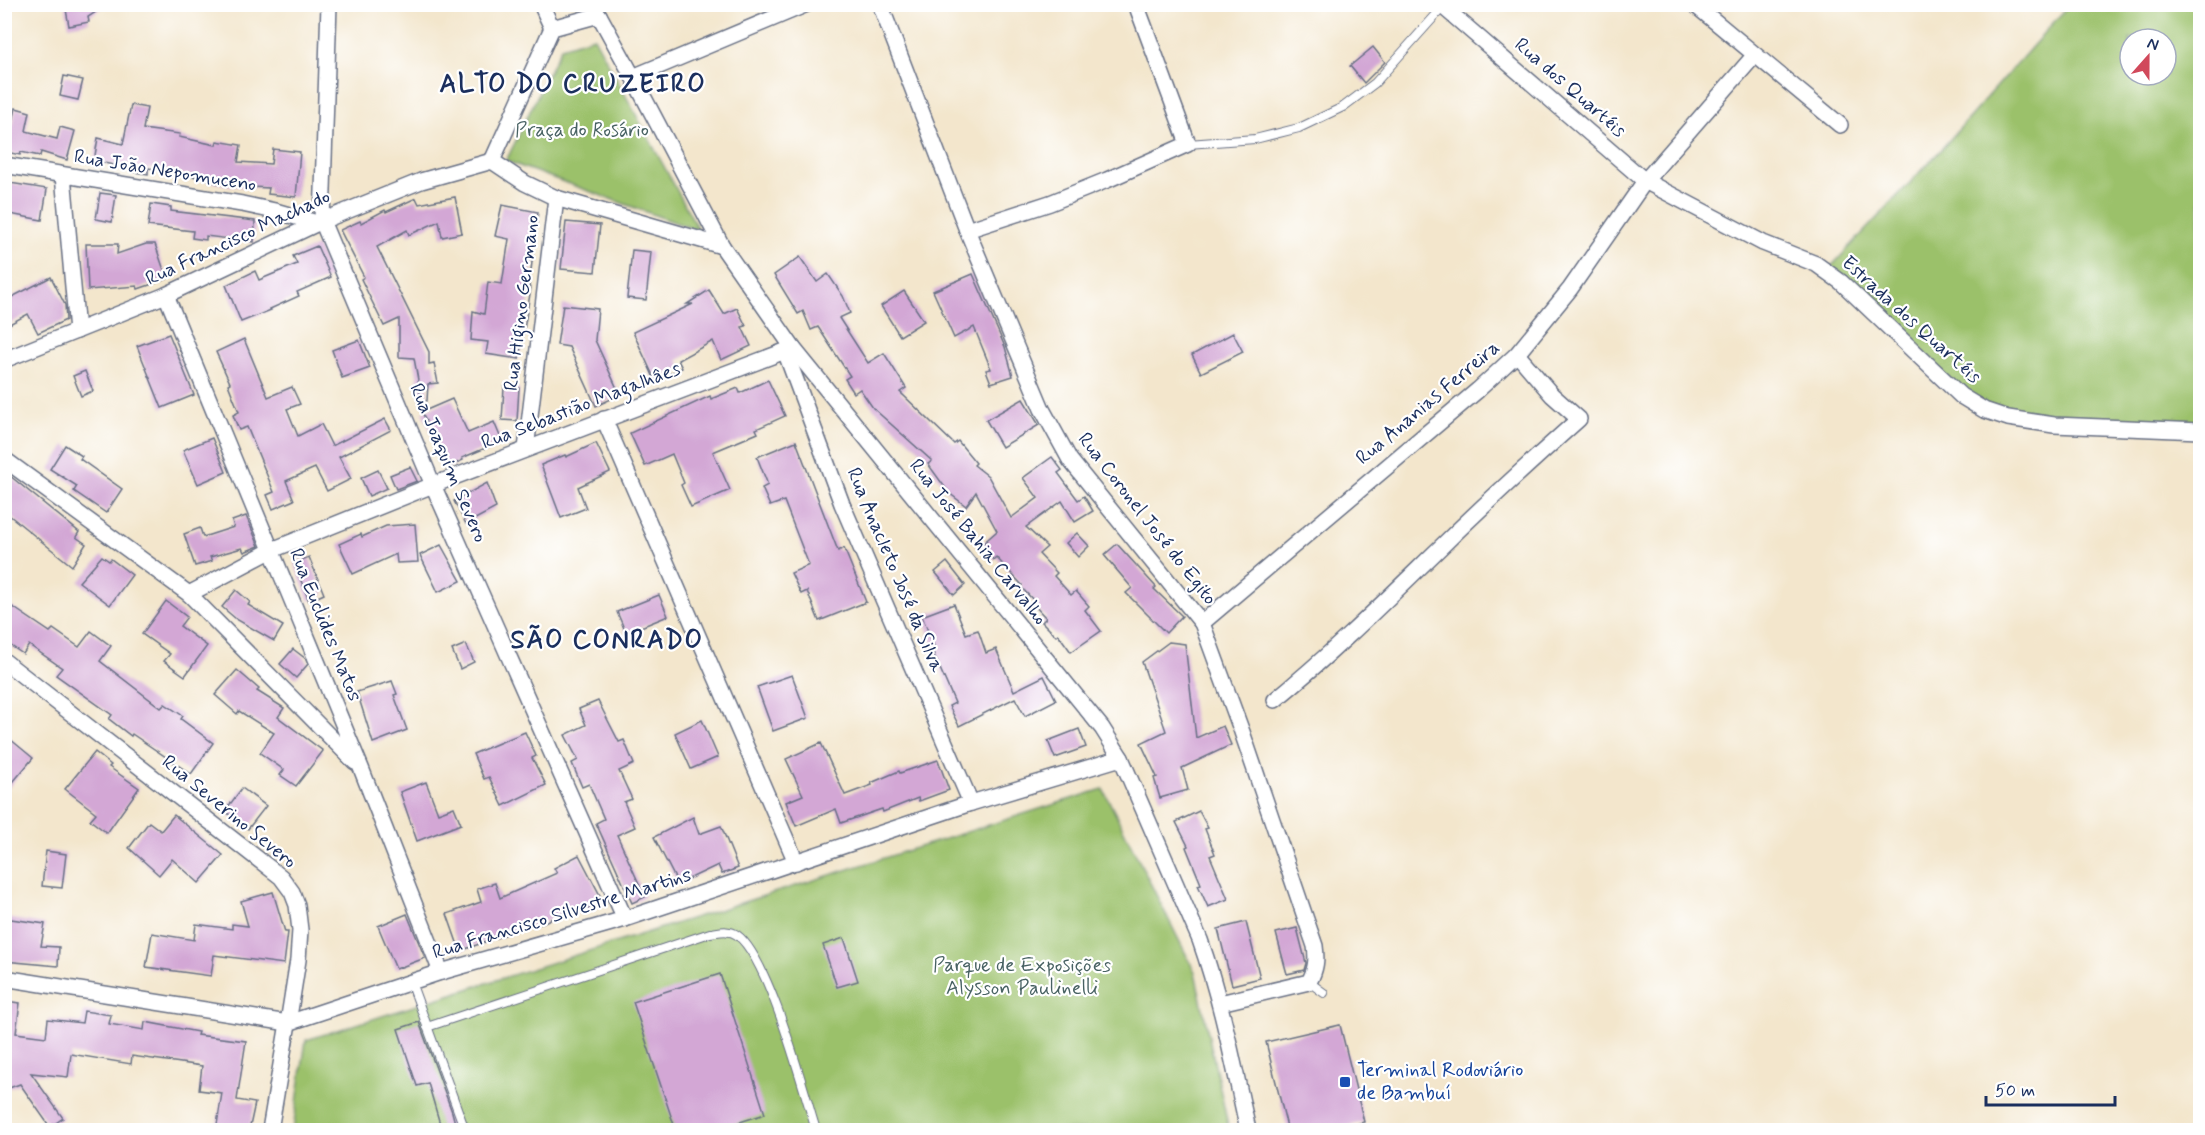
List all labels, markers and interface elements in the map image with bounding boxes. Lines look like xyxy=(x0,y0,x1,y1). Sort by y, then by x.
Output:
north arrow xyxy=(2118,27,2178,87)
street label: Rua dos Quartéis xyxy=(1508,32,1632,144)
text: N xyxy=(2144,33,2162,56)
district label: ALTO DO CRUZEIRO xyxy=(440,68,706,102)
park label: Praça do Rosário xyxy=(515,117,649,144)
street label: Rua João Nepomuceno xyxy=(72,143,258,199)
street label: Rua Francisco Machado xyxy=(141,183,335,293)
street label: Rua Higino Germano xyxy=(498,213,548,393)
street label: Estrada dos Quartéis xyxy=(1835,250,1987,390)
street label: Rua Ananias Ferreira xyxy=(1350,335,1506,471)
street label: Rua Sebastião Magalhâes xyxy=(477,355,686,458)
street label: Rua Joaquim Severo xyxy=(402,379,494,547)
street label: Rua Coronel José do Egito xyxy=(1071,427,1223,611)
street label: Rua José Bahia Carvalho xyxy=(903,453,1053,631)
street label: Rua Anacleto José da Silva xyxy=(840,464,951,677)
street label: Rua Euclides Matos xyxy=(282,544,368,706)
district label: SÃO CONRADO xyxy=(511,624,703,658)
street label: Rua Severino Severo xyxy=(156,749,302,875)
street label: Rua Francisco Silvestre Martins xyxy=(429,862,695,966)
park label: Parque de Exposições Alysson Paulinelli xyxy=(933,952,1111,1002)
place label: Terminal Rodoviário de Bambuí xyxy=(1357,1057,1523,1107)
scale bar xyxy=(1986,1069,2115,1107)
marker: Terminal Rodoviário de Bambuí xyxy=(1338,1075,1352,1089)
text: 50 m xyxy=(1995,1079,2035,1103)

